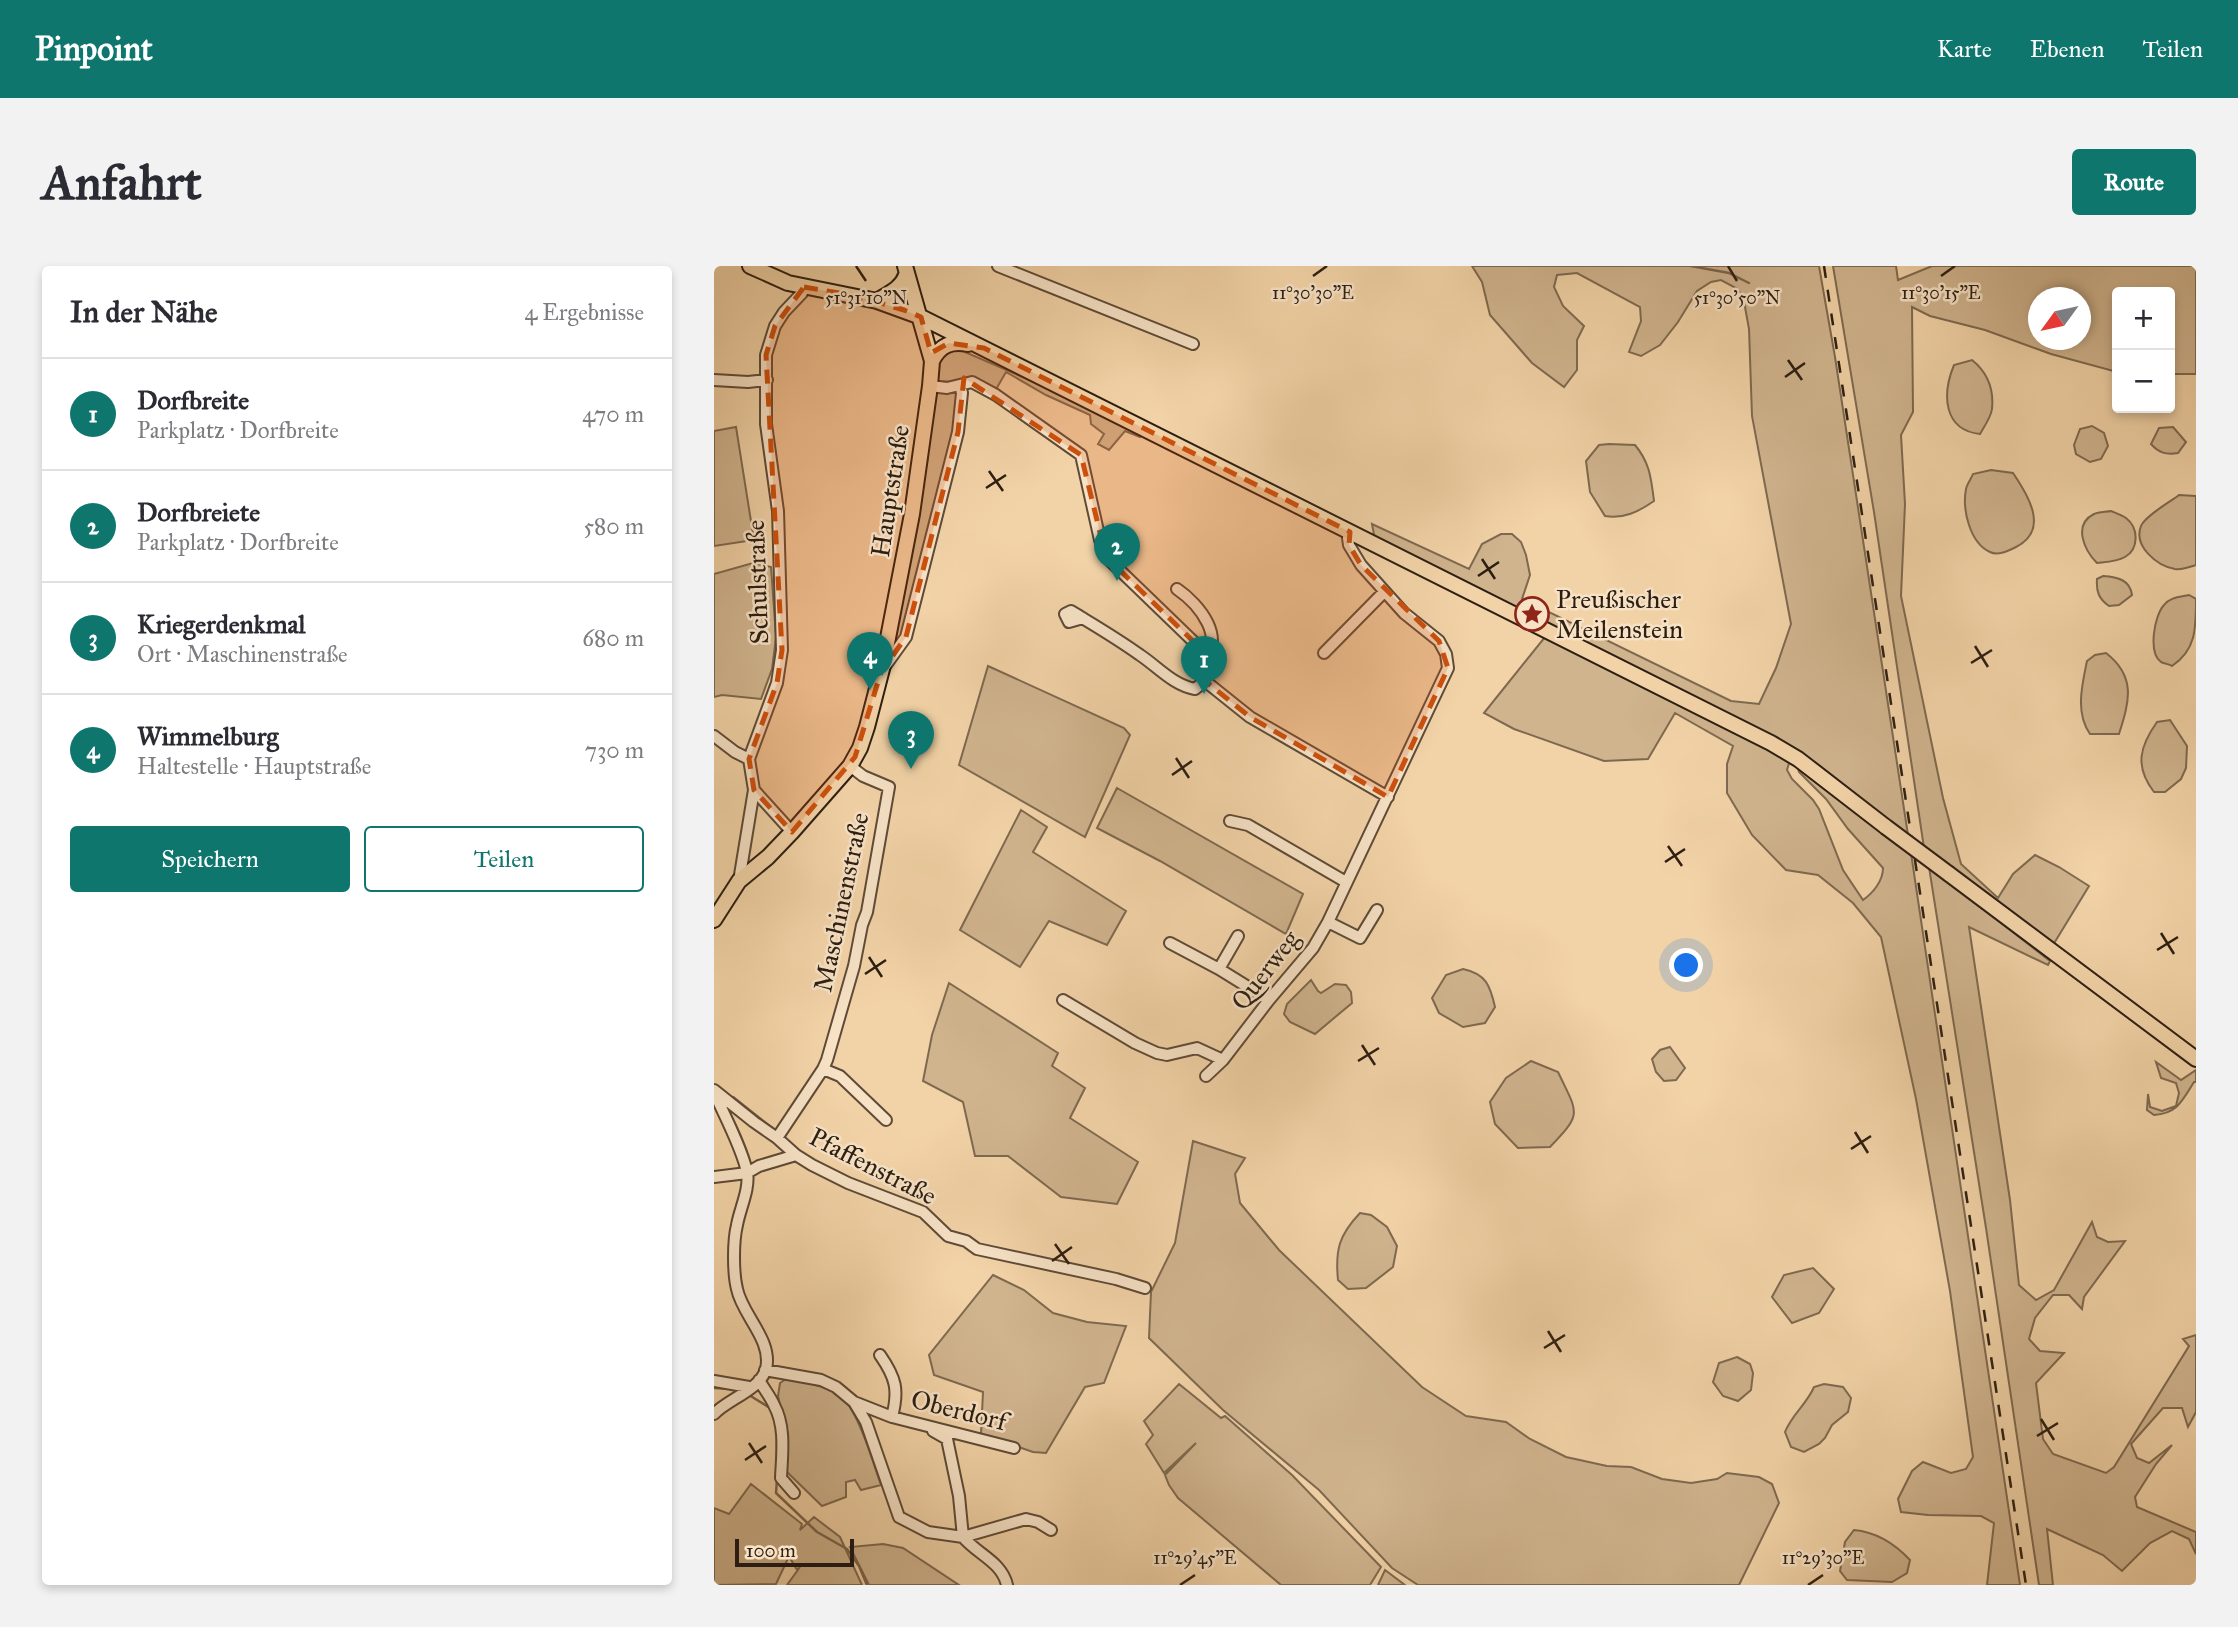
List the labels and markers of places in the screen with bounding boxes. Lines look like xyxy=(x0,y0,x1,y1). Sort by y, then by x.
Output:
pin: 2 xyxy=(1094,523,1140,581)
place label: Preußischer Meilenstein xyxy=(1556,583,1683,645)
place icon: Preußischer Meilenstein xyxy=(1513,595,1551,633)
pin: 4 xyxy=(847,632,893,690)
pin: 1 xyxy=(1181,636,1227,694)
pin: 3 xyxy=(888,711,934,769)

